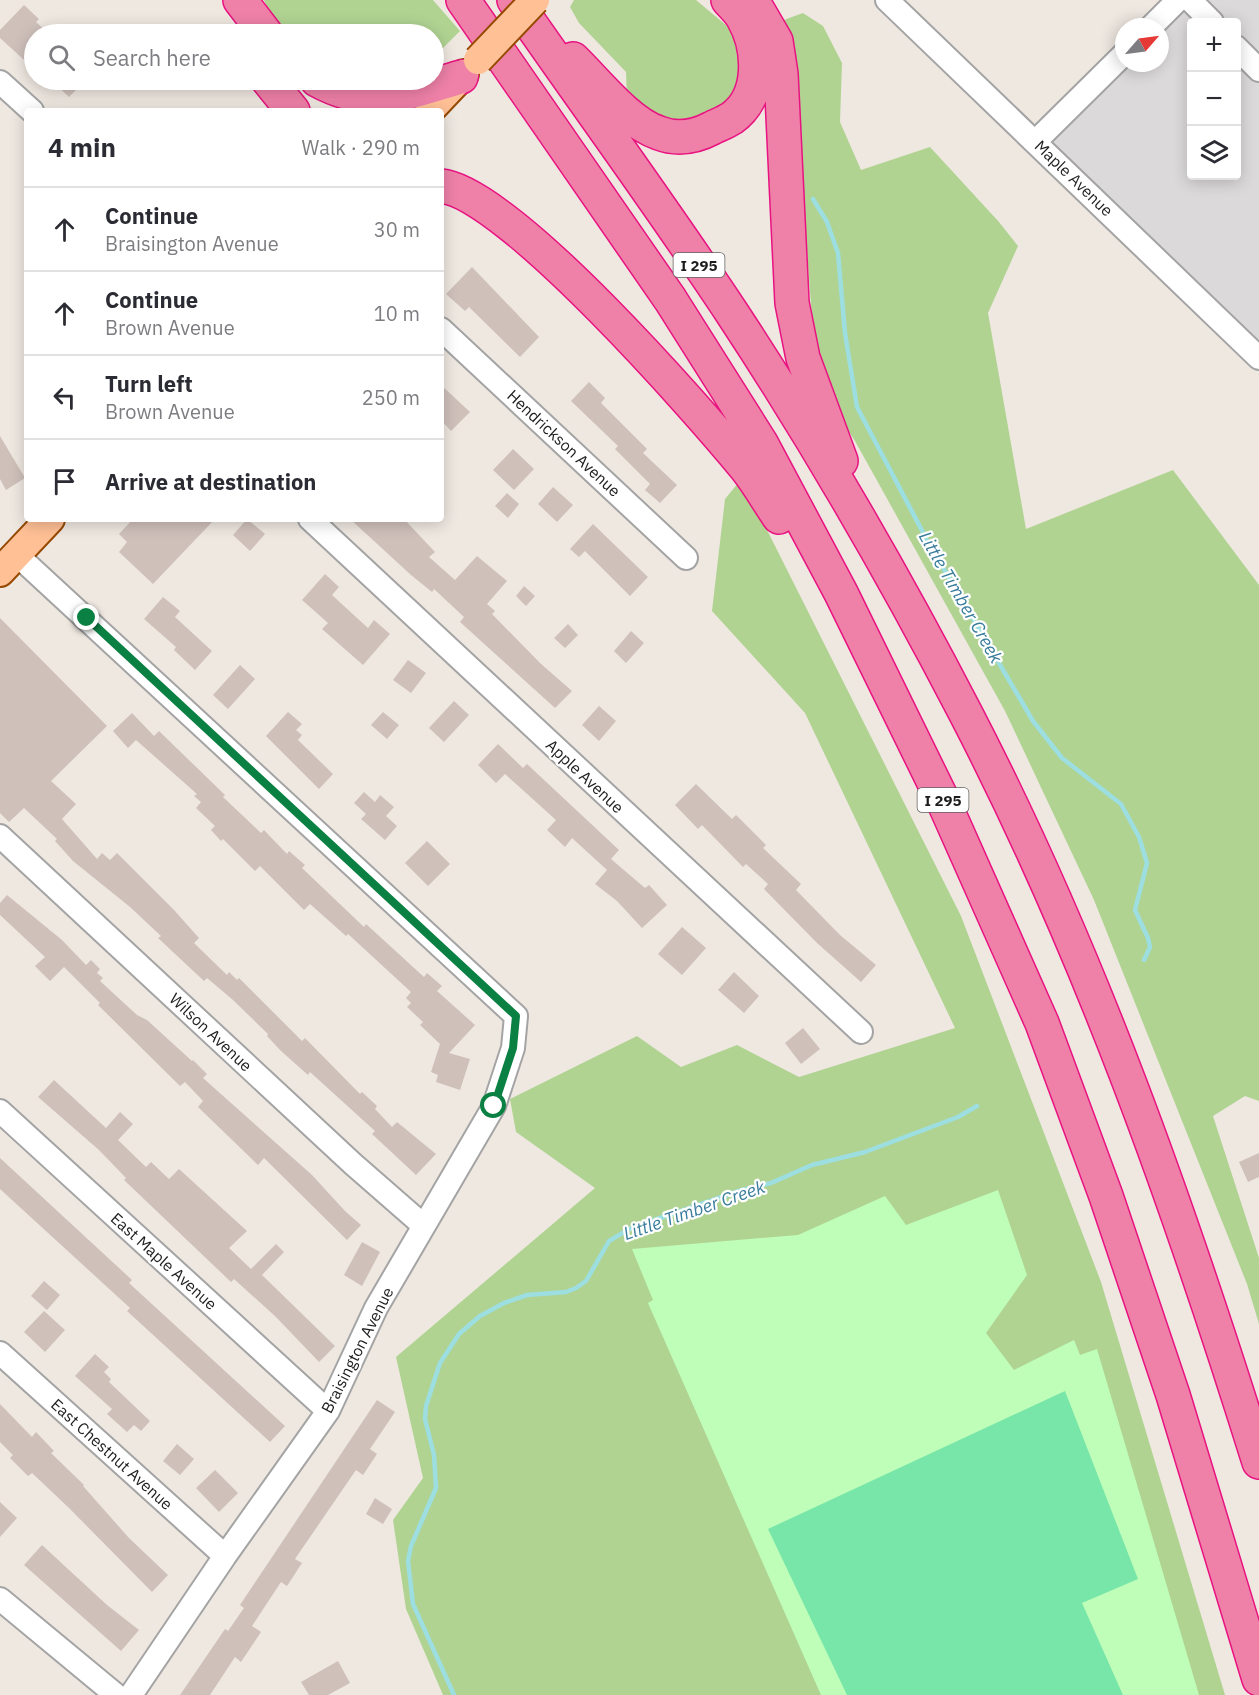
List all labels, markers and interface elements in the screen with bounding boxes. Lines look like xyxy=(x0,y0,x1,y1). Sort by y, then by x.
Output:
north arrow xyxy=(1115,18,1169,72)
map controls xyxy=(1187,18,1241,180)
button: + xyxy=(1187,18,1241,72)
search box xyxy=(24,24,444,90)
icon: search xyxy=(45,41,78,74)
text: Search here xyxy=(93,43,211,72)
button: − xyxy=(1187,72,1241,126)
button: layers xyxy=(1187,126,1241,180)
text: 4 min xyxy=(48,130,116,164)
text: Walk · 290 m xyxy=(302,134,420,161)
street label: Maple Avenue xyxy=(1031,136,1117,220)
text: Continue xyxy=(105,201,198,230)
icon: ahead xyxy=(48,213,81,246)
text: 30 m xyxy=(374,216,420,243)
text: Braisington Avenue xyxy=(105,230,279,257)
road number: I 295 xyxy=(674,253,724,277)
text: Continue xyxy=(105,285,198,314)
icon: ahead xyxy=(48,297,81,330)
text: 10 m xyxy=(374,300,420,327)
text: Brown Avenue xyxy=(105,314,235,341)
text: Turn left xyxy=(105,369,193,398)
icon: left xyxy=(48,381,81,414)
text: 250 m xyxy=(362,384,420,411)
street label: Hendrickson Avenue xyxy=(503,385,625,501)
text: Brown Avenue xyxy=(105,398,235,425)
icon: arrive xyxy=(48,465,81,498)
text: Arrive at destination xyxy=(105,467,316,496)
water label: Little Timber Creek xyxy=(914,527,1008,668)
route end xyxy=(73,604,99,630)
street label: Apple Avenue xyxy=(542,735,628,817)
road number: I 295 xyxy=(918,788,968,812)
street label: Wilson Avenue xyxy=(166,989,257,1075)
route start xyxy=(480,1092,506,1118)
water label: Little Timber Creek xyxy=(620,1175,769,1245)
street label: East Maple Avenue xyxy=(107,1208,221,1314)
street label: Braisington Avenue xyxy=(317,1283,398,1416)
street label: East Chestnut Avenue xyxy=(47,1394,177,1514)

